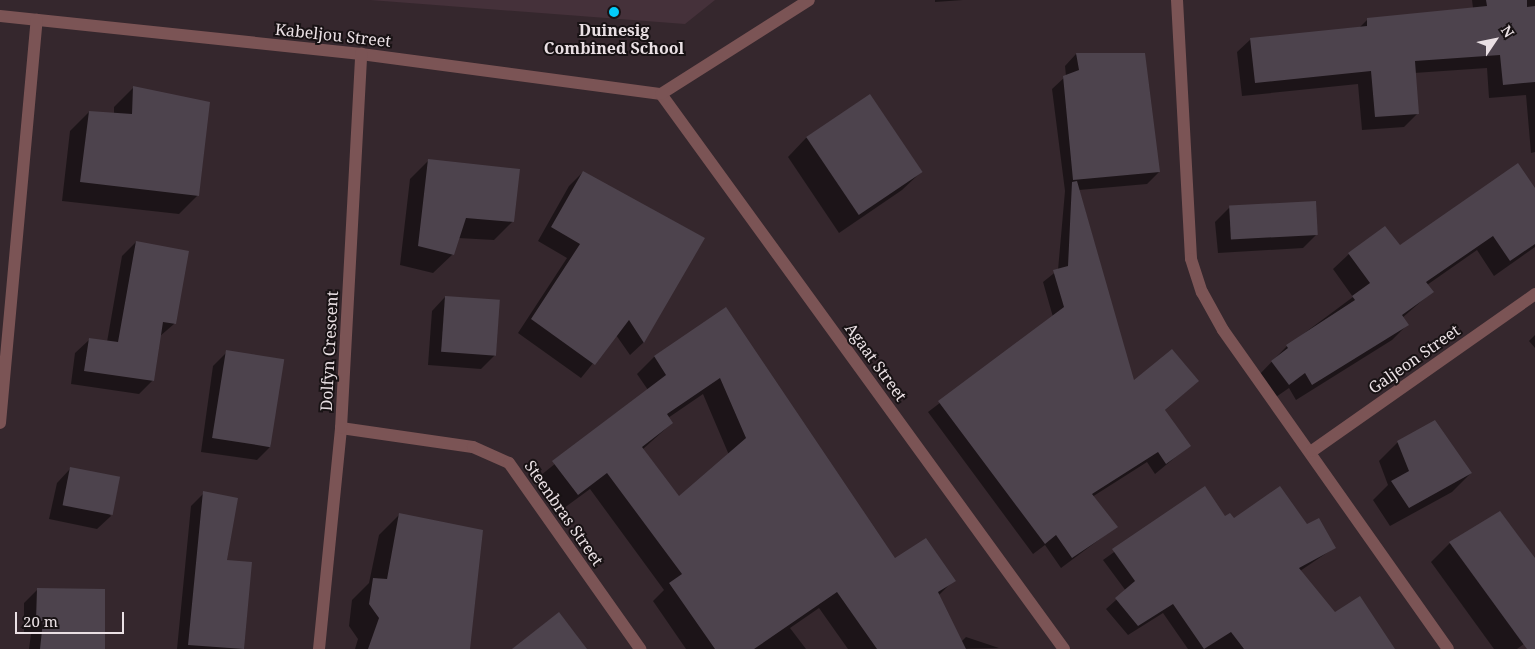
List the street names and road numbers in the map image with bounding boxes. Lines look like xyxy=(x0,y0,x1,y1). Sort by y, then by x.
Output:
street label: Kabeljou Street xyxy=(274,19,392,51)
street label: Dolfyn Crescent xyxy=(316,290,342,412)
street label: Agaat Street xyxy=(841,319,911,405)
street label: Galjeon Street xyxy=(1365,320,1463,398)
street label: Steenbras Street xyxy=(521,457,607,569)

